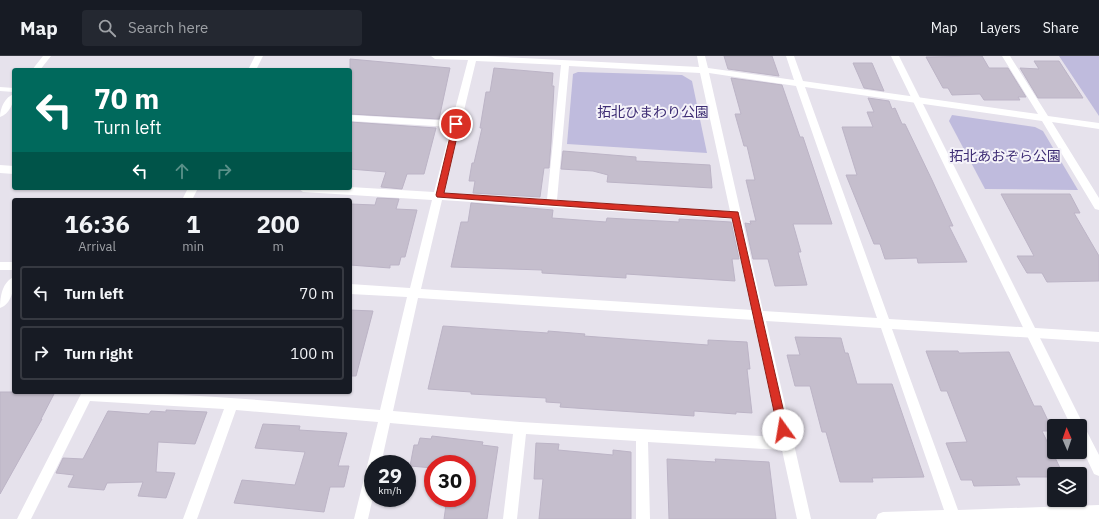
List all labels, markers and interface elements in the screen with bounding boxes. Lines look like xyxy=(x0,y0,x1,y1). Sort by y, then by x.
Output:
search box xyxy=(82,10,362,46)
text: Map xyxy=(20,16,58,40)
icon: search xyxy=(96,17,118,39)
text: Search here xyxy=(128,18,208,37)
text: Map xyxy=(931,19,958,37)
text: Layers xyxy=(980,19,1021,37)
text: Share xyxy=(1043,19,1079,37)
text: 70 m xyxy=(94,80,159,117)
icon: left xyxy=(28,84,80,136)
park label: 拓北ひまわり公園 xyxy=(597,103,709,121)
pin xyxy=(439,107,473,141)
icon: arrive xyxy=(445,113,467,135)
text: Turn left xyxy=(94,116,162,139)
park label: 拓北あおぞら公園 xyxy=(949,147,1061,165)
icon: left xyxy=(129,160,151,182)
icon: ahead xyxy=(171,160,193,182)
icon: right xyxy=(213,160,235,182)
text: 16:36 xyxy=(64,208,130,240)
text: 1 xyxy=(186,208,200,240)
text: 200 xyxy=(256,208,300,240)
text: Arrival xyxy=(78,238,116,255)
text: min xyxy=(182,238,204,255)
text: m xyxy=(272,238,284,255)
icon: left xyxy=(30,282,52,304)
text: Turn left xyxy=(64,284,124,303)
text: 70 m xyxy=(299,284,334,303)
icon: right xyxy=(30,342,52,364)
text: Turn right xyxy=(64,344,133,363)
text: 100 m xyxy=(290,344,334,363)
position arrow xyxy=(762,409,804,451)
north arrow xyxy=(1047,419,1087,459)
map controls xyxy=(1047,419,1087,507)
speed limit sign: 30 xyxy=(424,455,476,507)
text: 29 xyxy=(378,462,402,489)
button: layers xyxy=(1047,467,1087,507)
text: km/h xyxy=(378,484,402,497)

